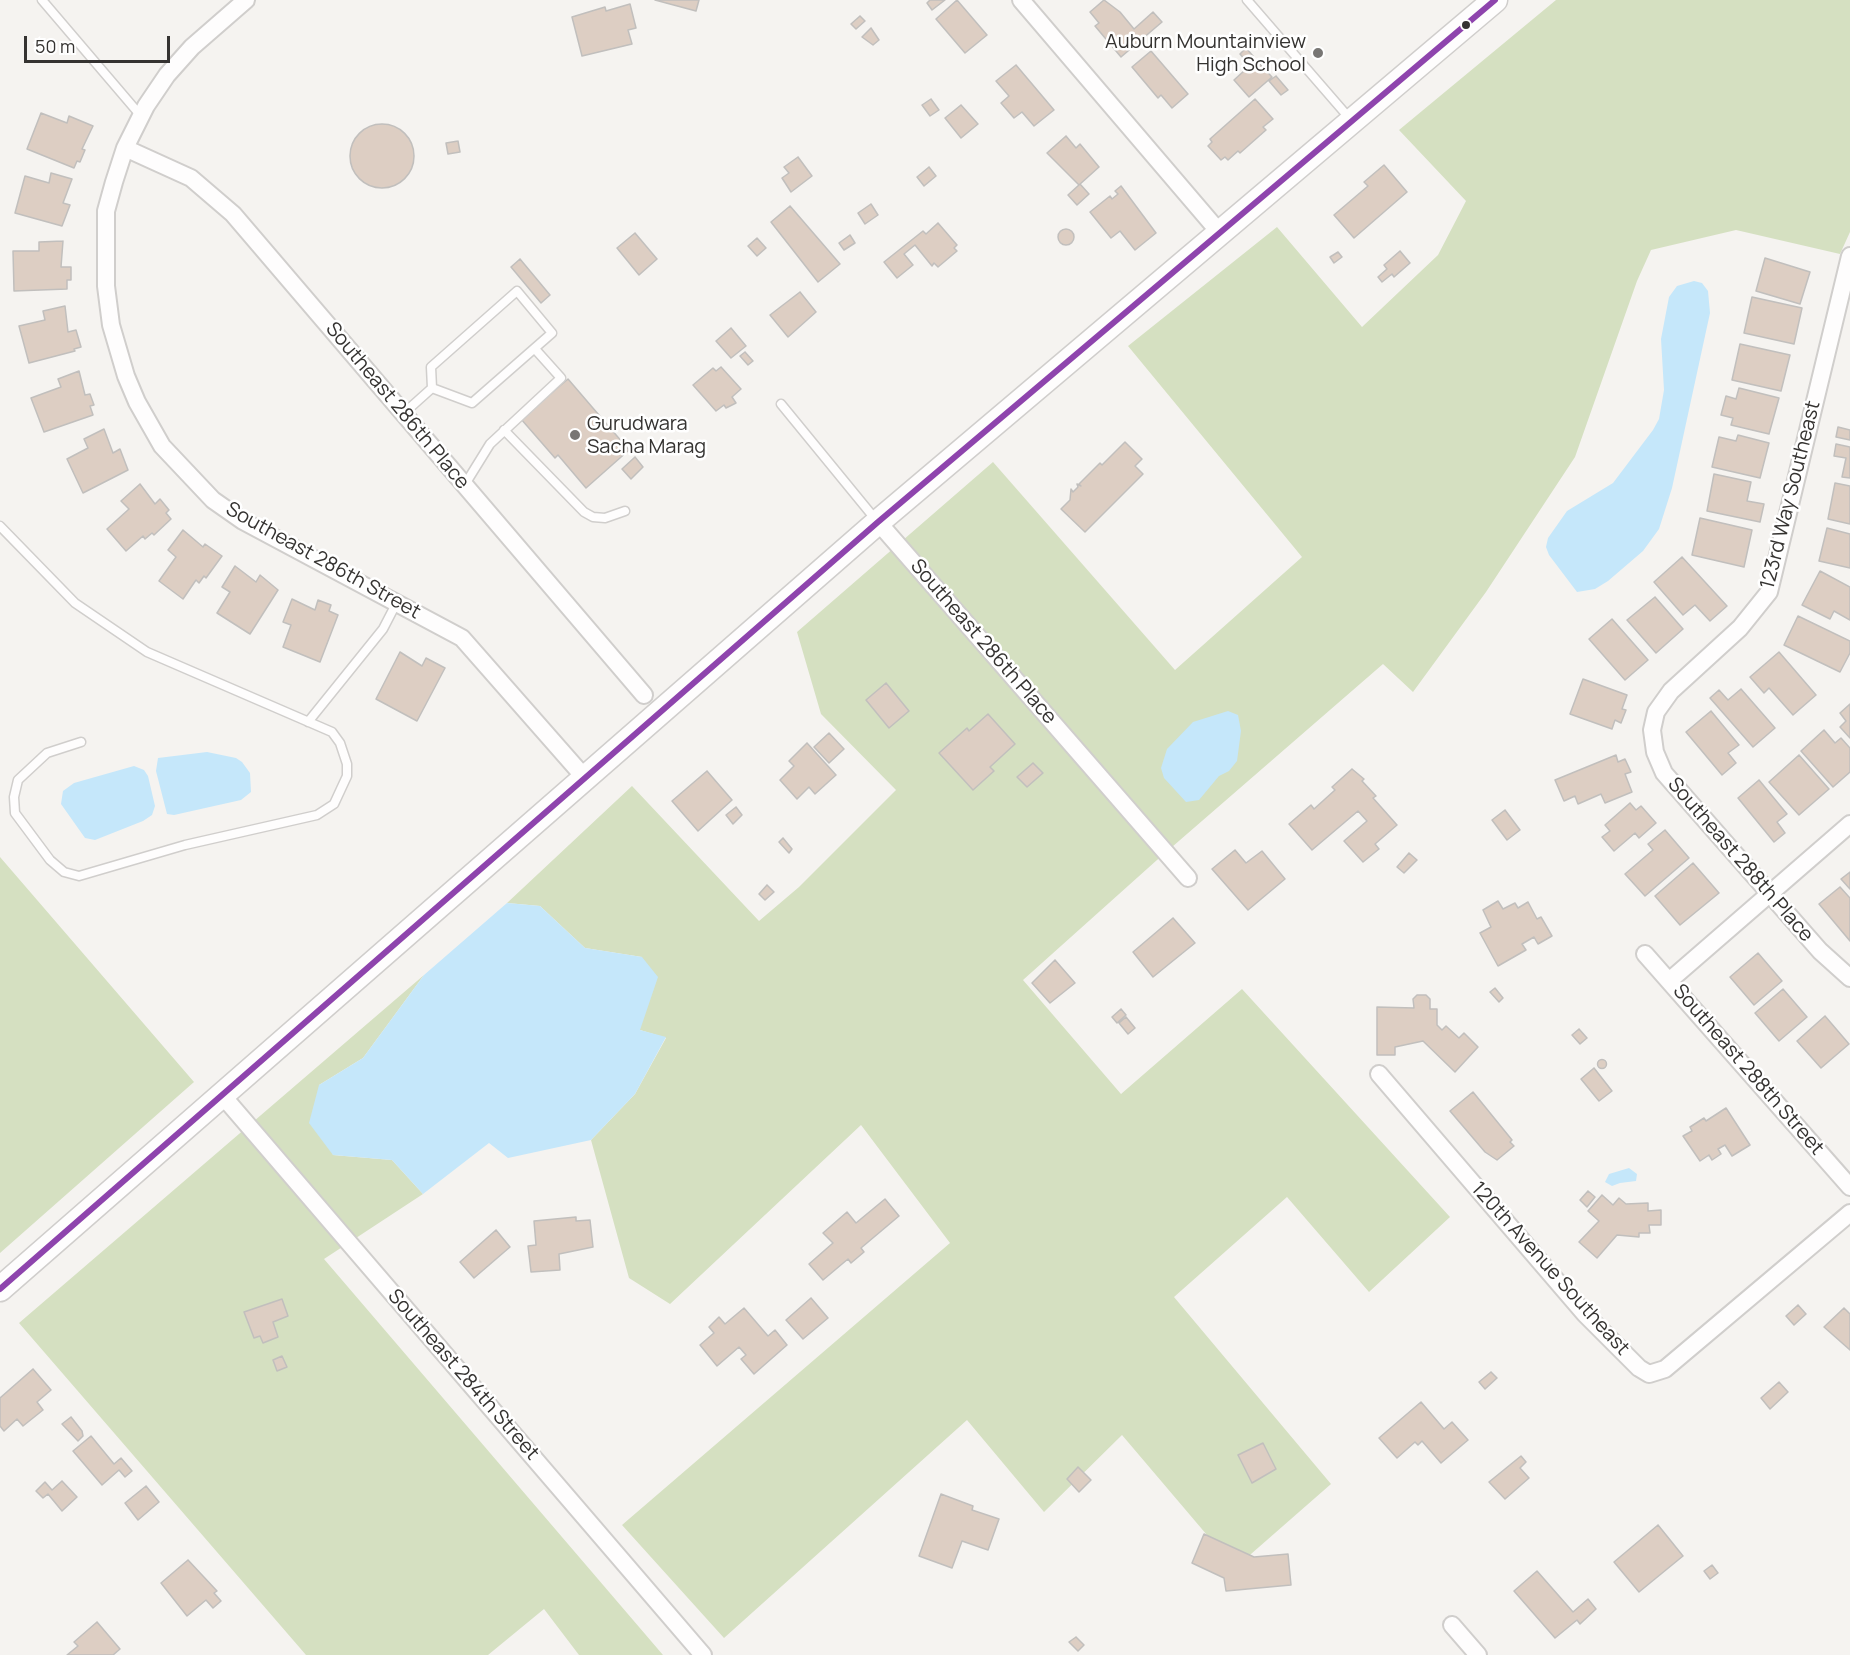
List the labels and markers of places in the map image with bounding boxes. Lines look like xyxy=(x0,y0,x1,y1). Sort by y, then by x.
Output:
unlabelled marker xyxy=(1460,19,1472,31)
place label: Auburn Mountainview High School xyxy=(1105,30,1306,77)
marker: Auburn Mountainview High School xyxy=(1311,46,1325,60)
place label: Gurudwara Sacha Marag xyxy=(587,412,706,459)
marker: Gurudwara Sacha Marag xyxy=(568,428,582,442)

